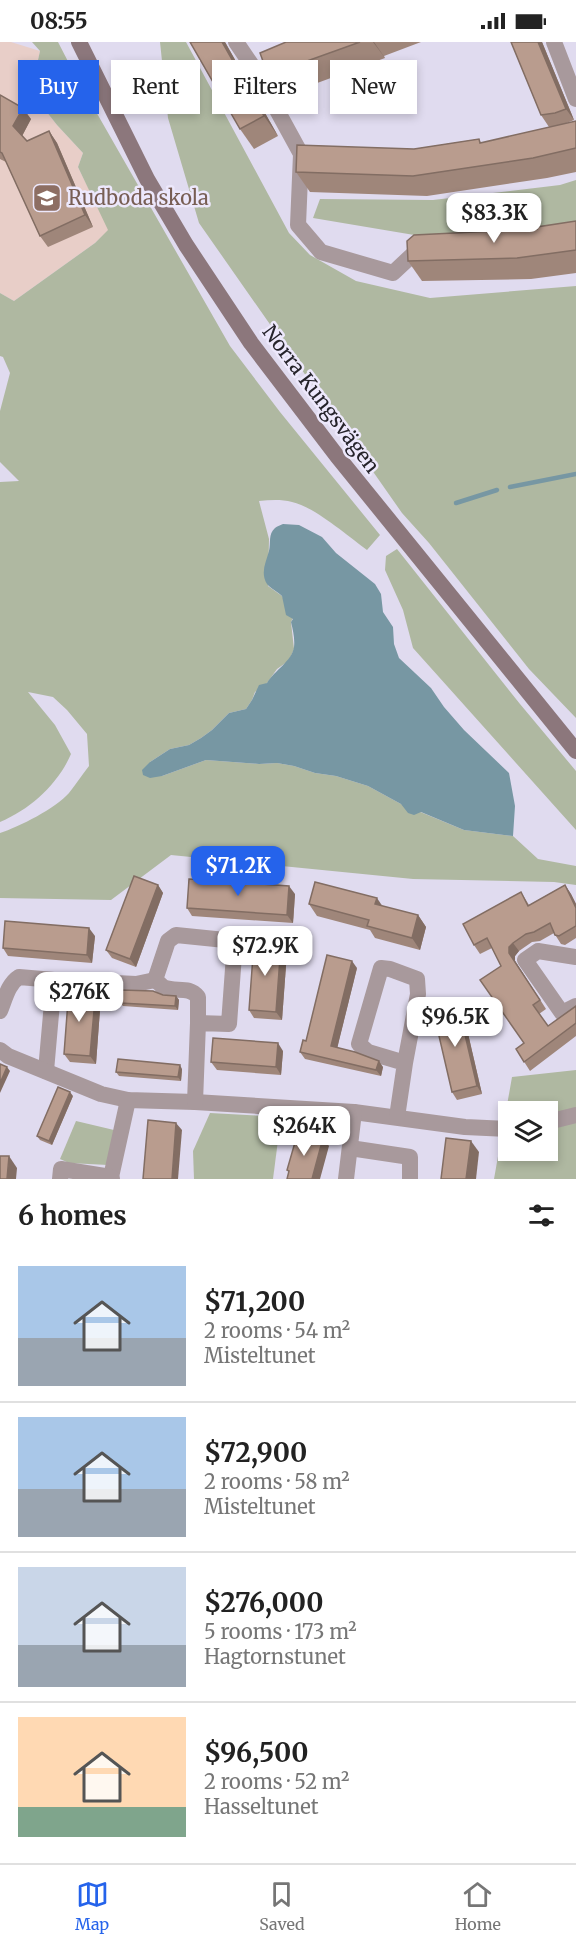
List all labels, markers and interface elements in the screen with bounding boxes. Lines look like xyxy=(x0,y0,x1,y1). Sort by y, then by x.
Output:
text: 08:55 xyxy=(30,7,88,35)
chip: Buy xyxy=(18,60,99,114)
chip: Rent xyxy=(111,60,200,114)
chip: Filters xyxy=(212,60,318,114)
chip: New xyxy=(330,60,417,114)
school or university icon: Rudboda skola xyxy=(31,182,63,214)
place label: Rudboda skola xyxy=(68,185,209,210)
pin: $83.3K xyxy=(445,193,543,244)
text: $83.3K xyxy=(460,200,528,225)
street label: Norra Kungsvägen xyxy=(258,320,385,478)
pin: $71.2K xyxy=(189,846,287,897)
text: $71.2K xyxy=(205,853,271,878)
pin: $72.9K xyxy=(216,926,314,977)
text: $72.9K xyxy=(231,933,299,958)
pin: $276K xyxy=(37,972,121,1023)
text: $276K xyxy=(48,979,110,1004)
pin: $96.5K xyxy=(406,997,504,1048)
text: $96.5K xyxy=(421,1004,489,1029)
map controls xyxy=(498,1101,558,1161)
button: layers xyxy=(498,1101,558,1161)
pin: $264K xyxy=(262,1106,346,1157)
text: $264K xyxy=(272,1113,336,1138)
text: 6 homes xyxy=(18,1199,127,1232)
icon: filters xyxy=(525,1199,558,1232)
text: $71,200 xyxy=(204,1285,305,1318)
icon: home xyxy=(66,1290,138,1362)
text: 2 rooms · 54 m² xyxy=(204,1318,350,1343)
text: Misteltunet xyxy=(204,1343,316,1368)
text: $72,900 xyxy=(204,1436,307,1469)
icon: home xyxy=(66,1441,138,1513)
text: 2 rooms · 58 m² xyxy=(204,1469,350,1494)
text: Misteltunet xyxy=(204,1494,316,1519)
text: $276,000 xyxy=(204,1586,323,1619)
icon: home xyxy=(66,1591,138,1663)
text: 5 rooms · 173 m² xyxy=(204,1619,357,1644)
text: Hagtornstunet xyxy=(204,1644,346,1669)
text: $96,500 xyxy=(204,1736,308,1769)
icon: home xyxy=(66,1741,138,1813)
text: 2 rooms · 52 m² xyxy=(204,1769,349,1794)
text: Hasseltunet xyxy=(204,1794,318,1819)
tab: Map xyxy=(75,1878,109,1934)
tab: Saved xyxy=(259,1878,305,1934)
tab: Home xyxy=(455,1878,501,1934)

